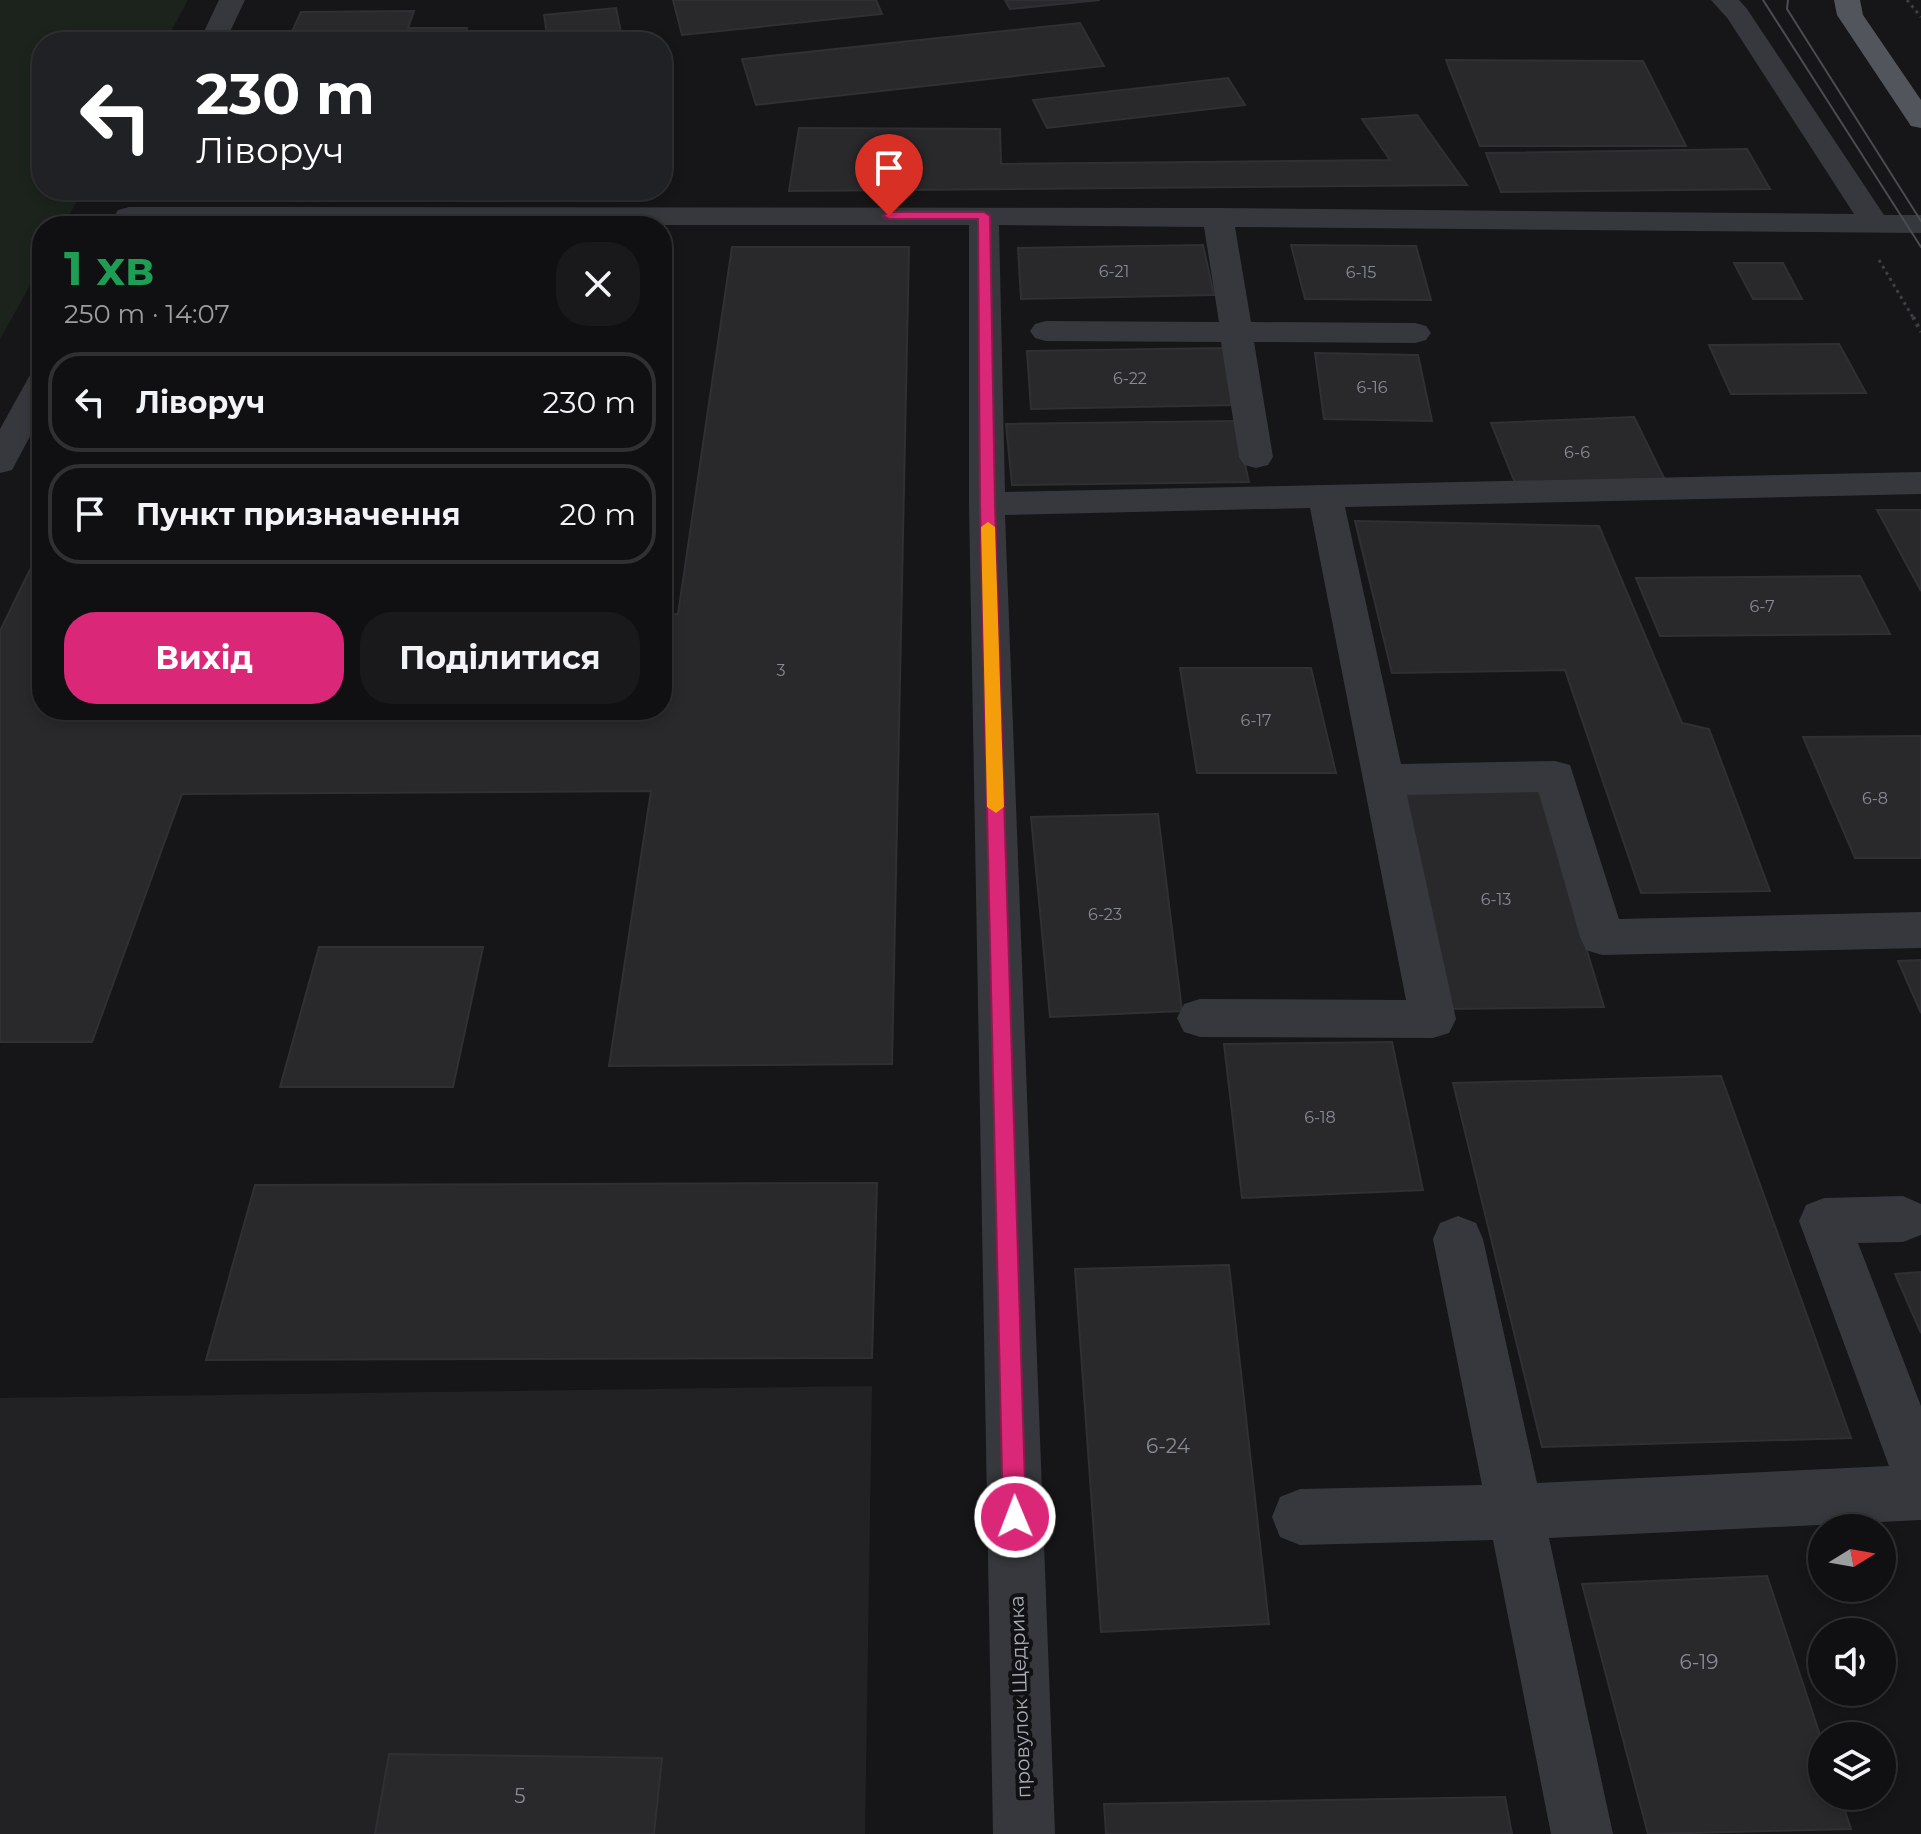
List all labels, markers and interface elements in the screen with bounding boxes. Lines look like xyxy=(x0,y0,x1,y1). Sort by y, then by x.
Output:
text: 230 m xyxy=(196,60,375,128)
icon: left xyxy=(64,64,168,168)
text: Ліворуч xyxy=(196,128,345,172)
pin xyxy=(855,134,923,216)
icon: arrive xyxy=(867,146,911,190)
text: 1 хв xyxy=(64,239,155,297)
button: close xyxy=(556,242,640,326)
house number: 6-21 xyxy=(1099,262,1129,281)
house number: 6-15 xyxy=(1346,263,1376,282)
text: 250 m · 14:07 xyxy=(64,298,230,330)
house number: 6-22 xyxy=(1113,369,1147,388)
house number: 6-16 xyxy=(1356,378,1388,397)
icon: left xyxy=(68,380,112,424)
text: Ліворуч xyxy=(136,384,265,421)
text: 230 m xyxy=(542,384,636,421)
house number: 6-6 xyxy=(1564,443,1590,462)
icon: arrive xyxy=(68,492,112,536)
text: Пункт призначення xyxy=(136,496,461,533)
text: 20 m xyxy=(559,496,636,533)
house number: 6-7 xyxy=(1749,597,1775,616)
button: Вихід xyxy=(64,612,344,704)
button: Поділитися xyxy=(360,612,640,704)
house number: 3 xyxy=(776,661,786,680)
house number: 6-17 xyxy=(1241,711,1271,730)
house number: 6-8 xyxy=(1862,789,1888,808)
house number: 6-13 xyxy=(1481,890,1511,909)
house number: 6-23 xyxy=(1088,905,1122,924)
house number: 6-18 xyxy=(1304,1108,1336,1127)
house number: 6-24 xyxy=(1146,1434,1190,1458)
position arrow xyxy=(973,1475,1057,1559)
north arrow xyxy=(1808,1514,1896,1602)
map controls xyxy=(1808,1514,1896,1810)
street label: провулок Щедрика xyxy=(1004,1595,1036,1799)
button: sound xyxy=(1808,1618,1896,1706)
house number: 6-19 xyxy=(1680,1650,1718,1674)
button: layers xyxy=(1808,1722,1896,1810)
house number: 5 xyxy=(514,1784,526,1808)

